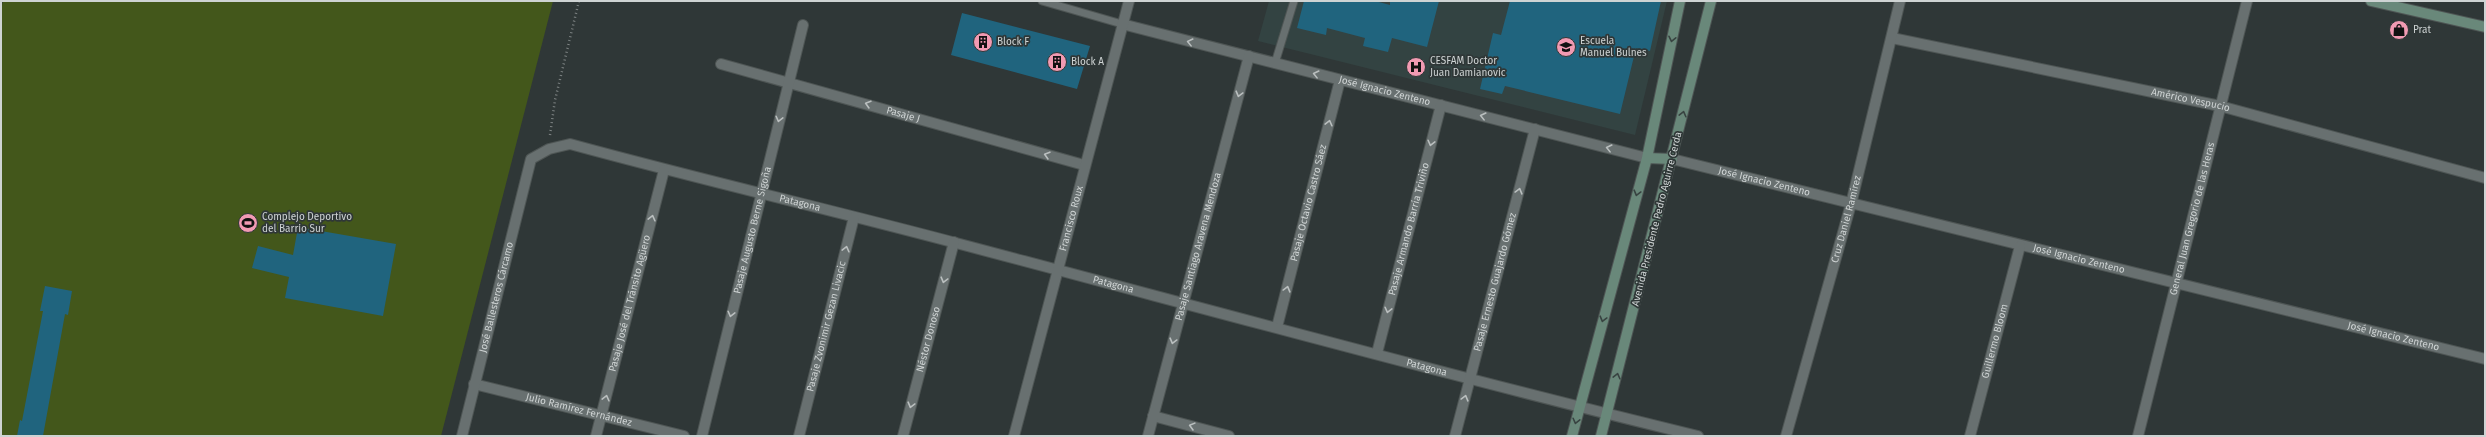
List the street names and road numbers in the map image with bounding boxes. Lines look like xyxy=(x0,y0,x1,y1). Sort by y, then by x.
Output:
street label: José Ignacio Zenteno xyxy=(1337,74,1432,109)
street label: Américo Vespucio xyxy=(2150,86,2232,114)
street label: Pasaje J xyxy=(885,104,921,125)
street label: Avenida Presidente Pedro Aguirre Cerda xyxy=(1629,130,1685,308)
street label: General Juan Gregorio de las Heras xyxy=(2168,141,2217,296)
street label: Pasaje Octavio Castro Sáez xyxy=(1288,143,1329,263)
street label: Pasaje Armando Barría Triviño xyxy=(1386,161,1432,297)
street label: Pasaje Augusto Berne Sigoña xyxy=(731,165,774,295)
street label: José Ignacio Zenteno xyxy=(1717,165,1812,199)
street label: Pasaje Santiago Aravena Mendoza xyxy=(1173,171,1224,322)
street label: Cruz Daniel Ramírez xyxy=(1829,174,1864,264)
street label: Francisco Roux xyxy=(1057,184,1086,252)
street label: Patagona xyxy=(778,192,822,214)
street label: Pasaje Ernesto Guajardo Gómez xyxy=(1471,211,1519,353)
street label: Pasaje José del Tránsito Agüero xyxy=(607,233,653,373)
street label: José Ballesteros Cárcamo xyxy=(477,240,516,354)
street label: José Ignacio Zenteno xyxy=(2032,242,2126,276)
street label: Pasaje Zvonimir Gezan Livacic xyxy=(804,260,849,393)
street label: Patagona xyxy=(1092,274,1135,296)
street label: Guillermo Bloom xyxy=(1979,303,2010,380)
street label: Néstor Donoso xyxy=(914,305,943,373)
street label: José Ignacio Zenteno xyxy=(2346,319,2441,354)
street label: Patagona xyxy=(1405,357,1448,379)
street label: Julio Ramírez Fernández xyxy=(525,391,634,429)

